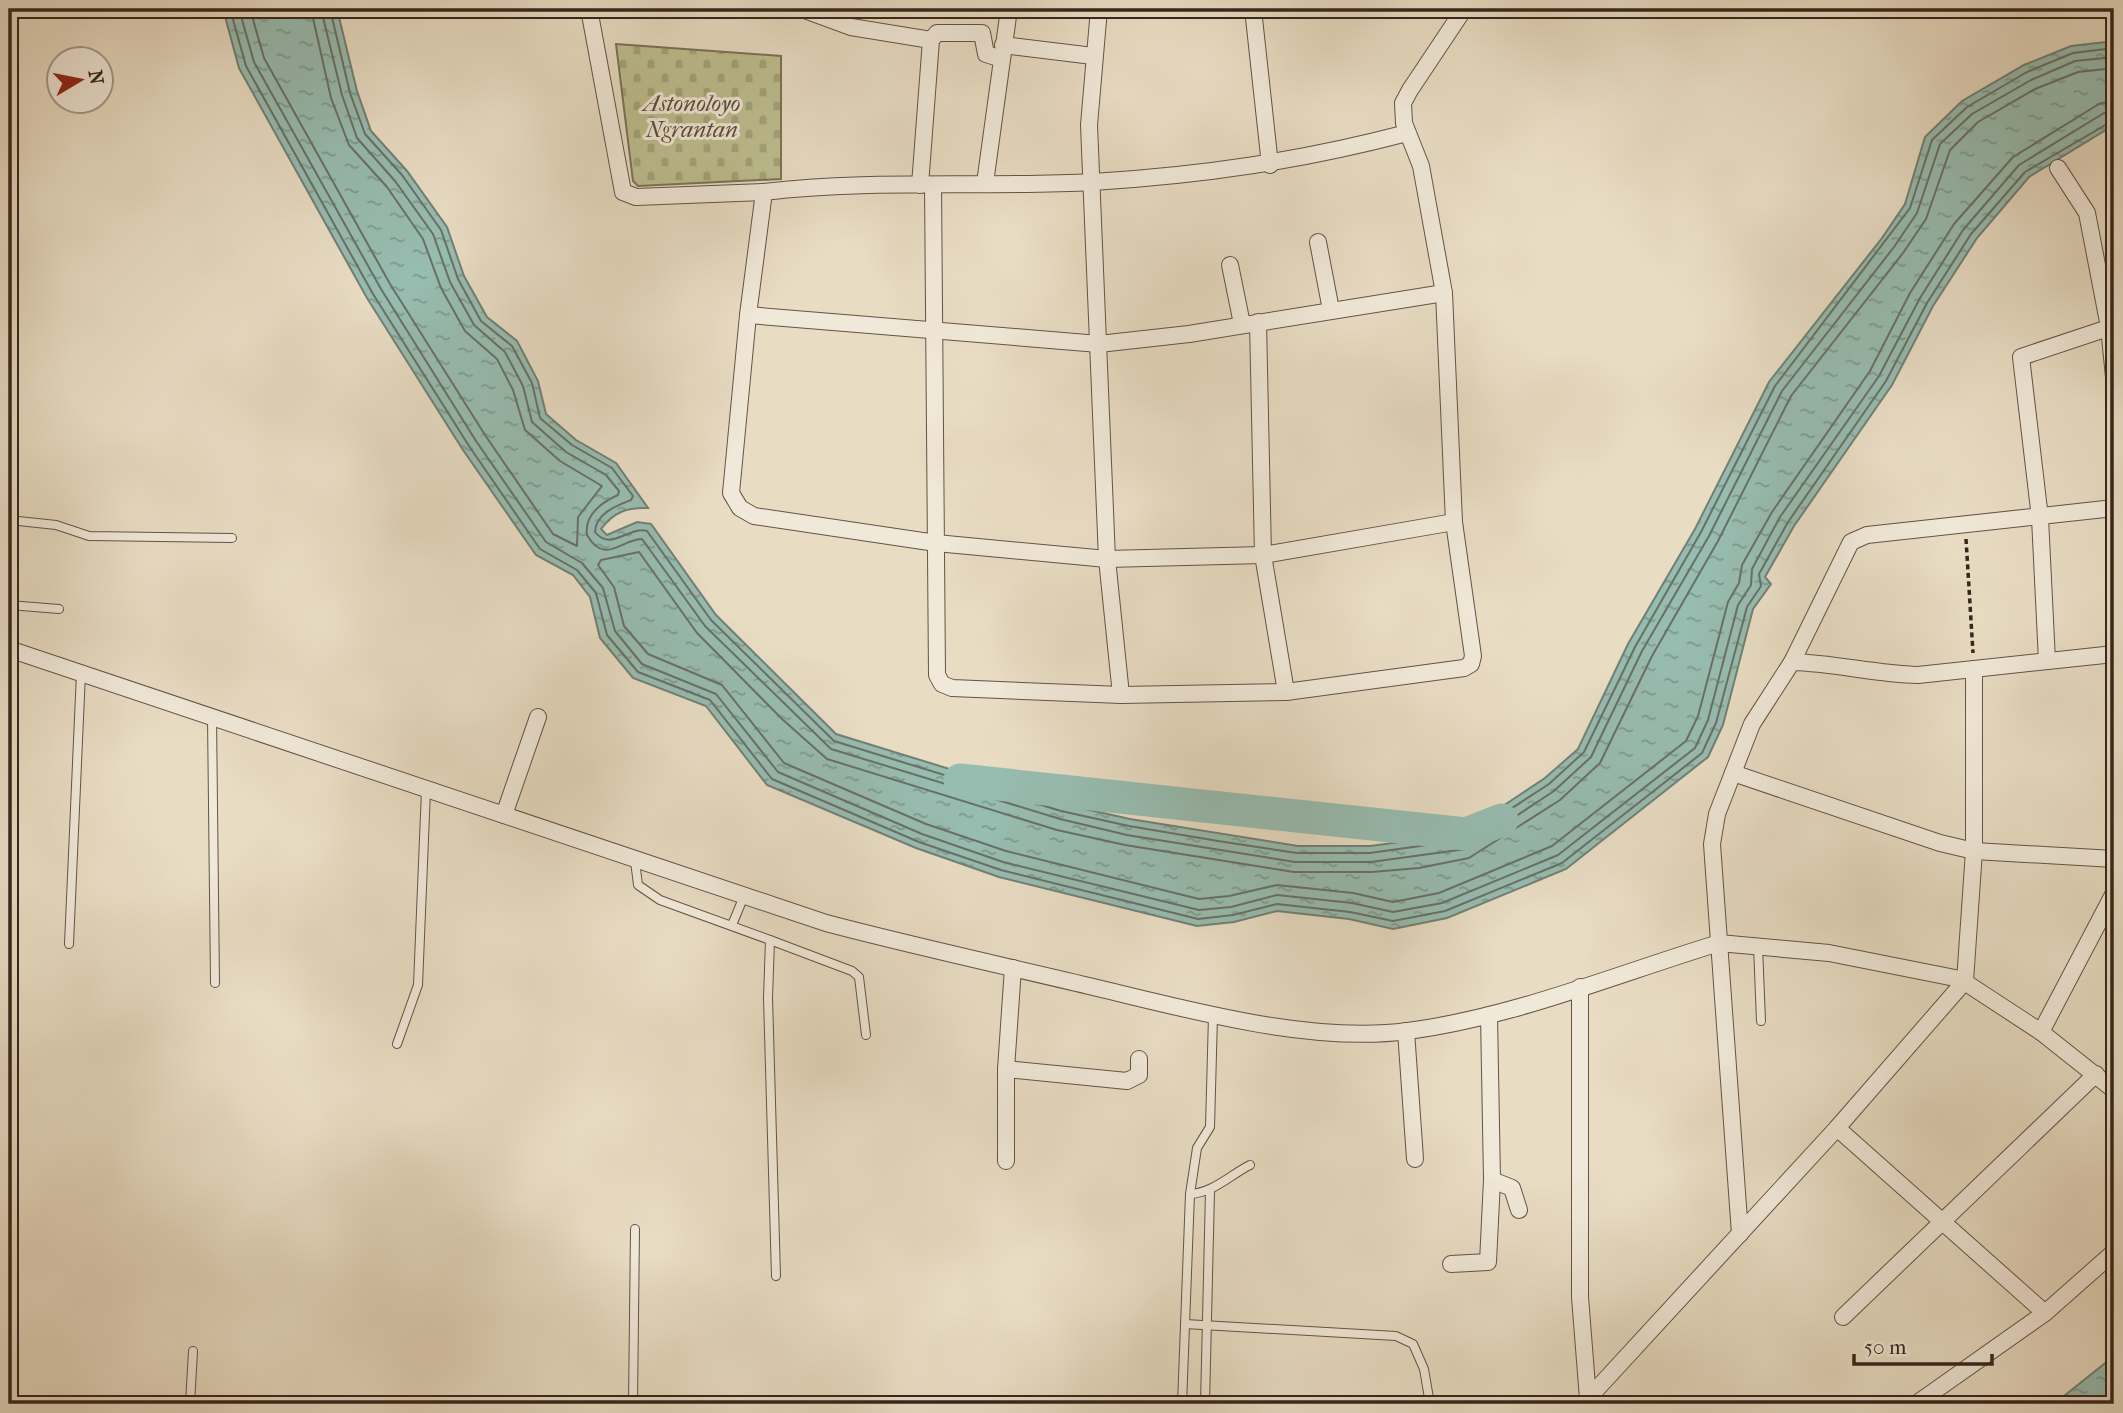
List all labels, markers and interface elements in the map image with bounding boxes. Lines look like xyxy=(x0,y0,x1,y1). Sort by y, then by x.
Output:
north arrow xyxy=(46,46,116,116)
text: N xyxy=(84,68,108,87)
park label: Astonoloyo Ngrantan xyxy=(641,90,740,143)
scale bar xyxy=(1854,1322,1992,1366)
text: 50 m xyxy=(1864,1335,1907,1359)

